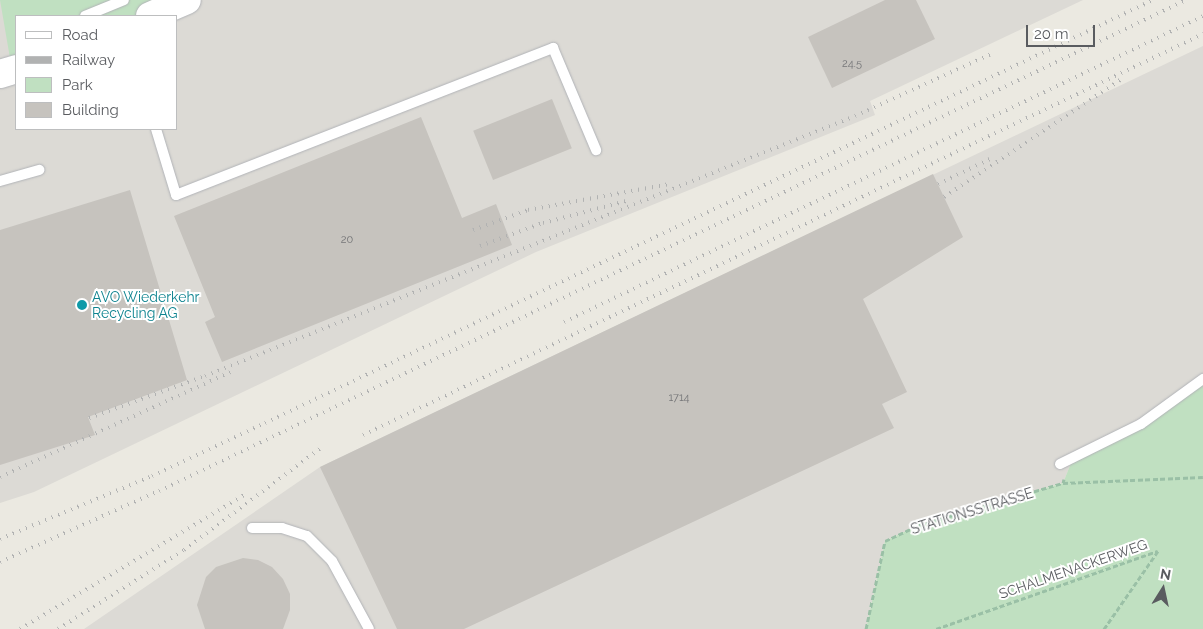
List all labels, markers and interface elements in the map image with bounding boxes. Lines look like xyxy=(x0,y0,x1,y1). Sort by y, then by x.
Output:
legend xyxy=(15,15,178,130)
scale bar xyxy=(1028,15,1097,47)
text: 20 m xyxy=(1034,25,1069,43)
text: Road xyxy=(62,26,98,44)
text: Railway xyxy=(62,51,115,69)
house number: 24.5 xyxy=(842,57,862,71)
text: Park xyxy=(62,76,93,94)
text: Building xyxy=(62,101,119,119)
house number: 20 xyxy=(341,233,353,247)
place label: AVO Wiederkehr Recycling AG xyxy=(92,289,200,322)
marker: AVO Wiederkehr Recycling AG xyxy=(76,299,88,311)
house number: 1714 xyxy=(668,391,690,405)
street label: STATIONSSTRASSE xyxy=(909,484,1035,538)
street label: SCHALMENACKERWEG xyxy=(997,536,1149,602)
north arrow xyxy=(1138,564,1188,614)
text: N xyxy=(1159,565,1172,583)

